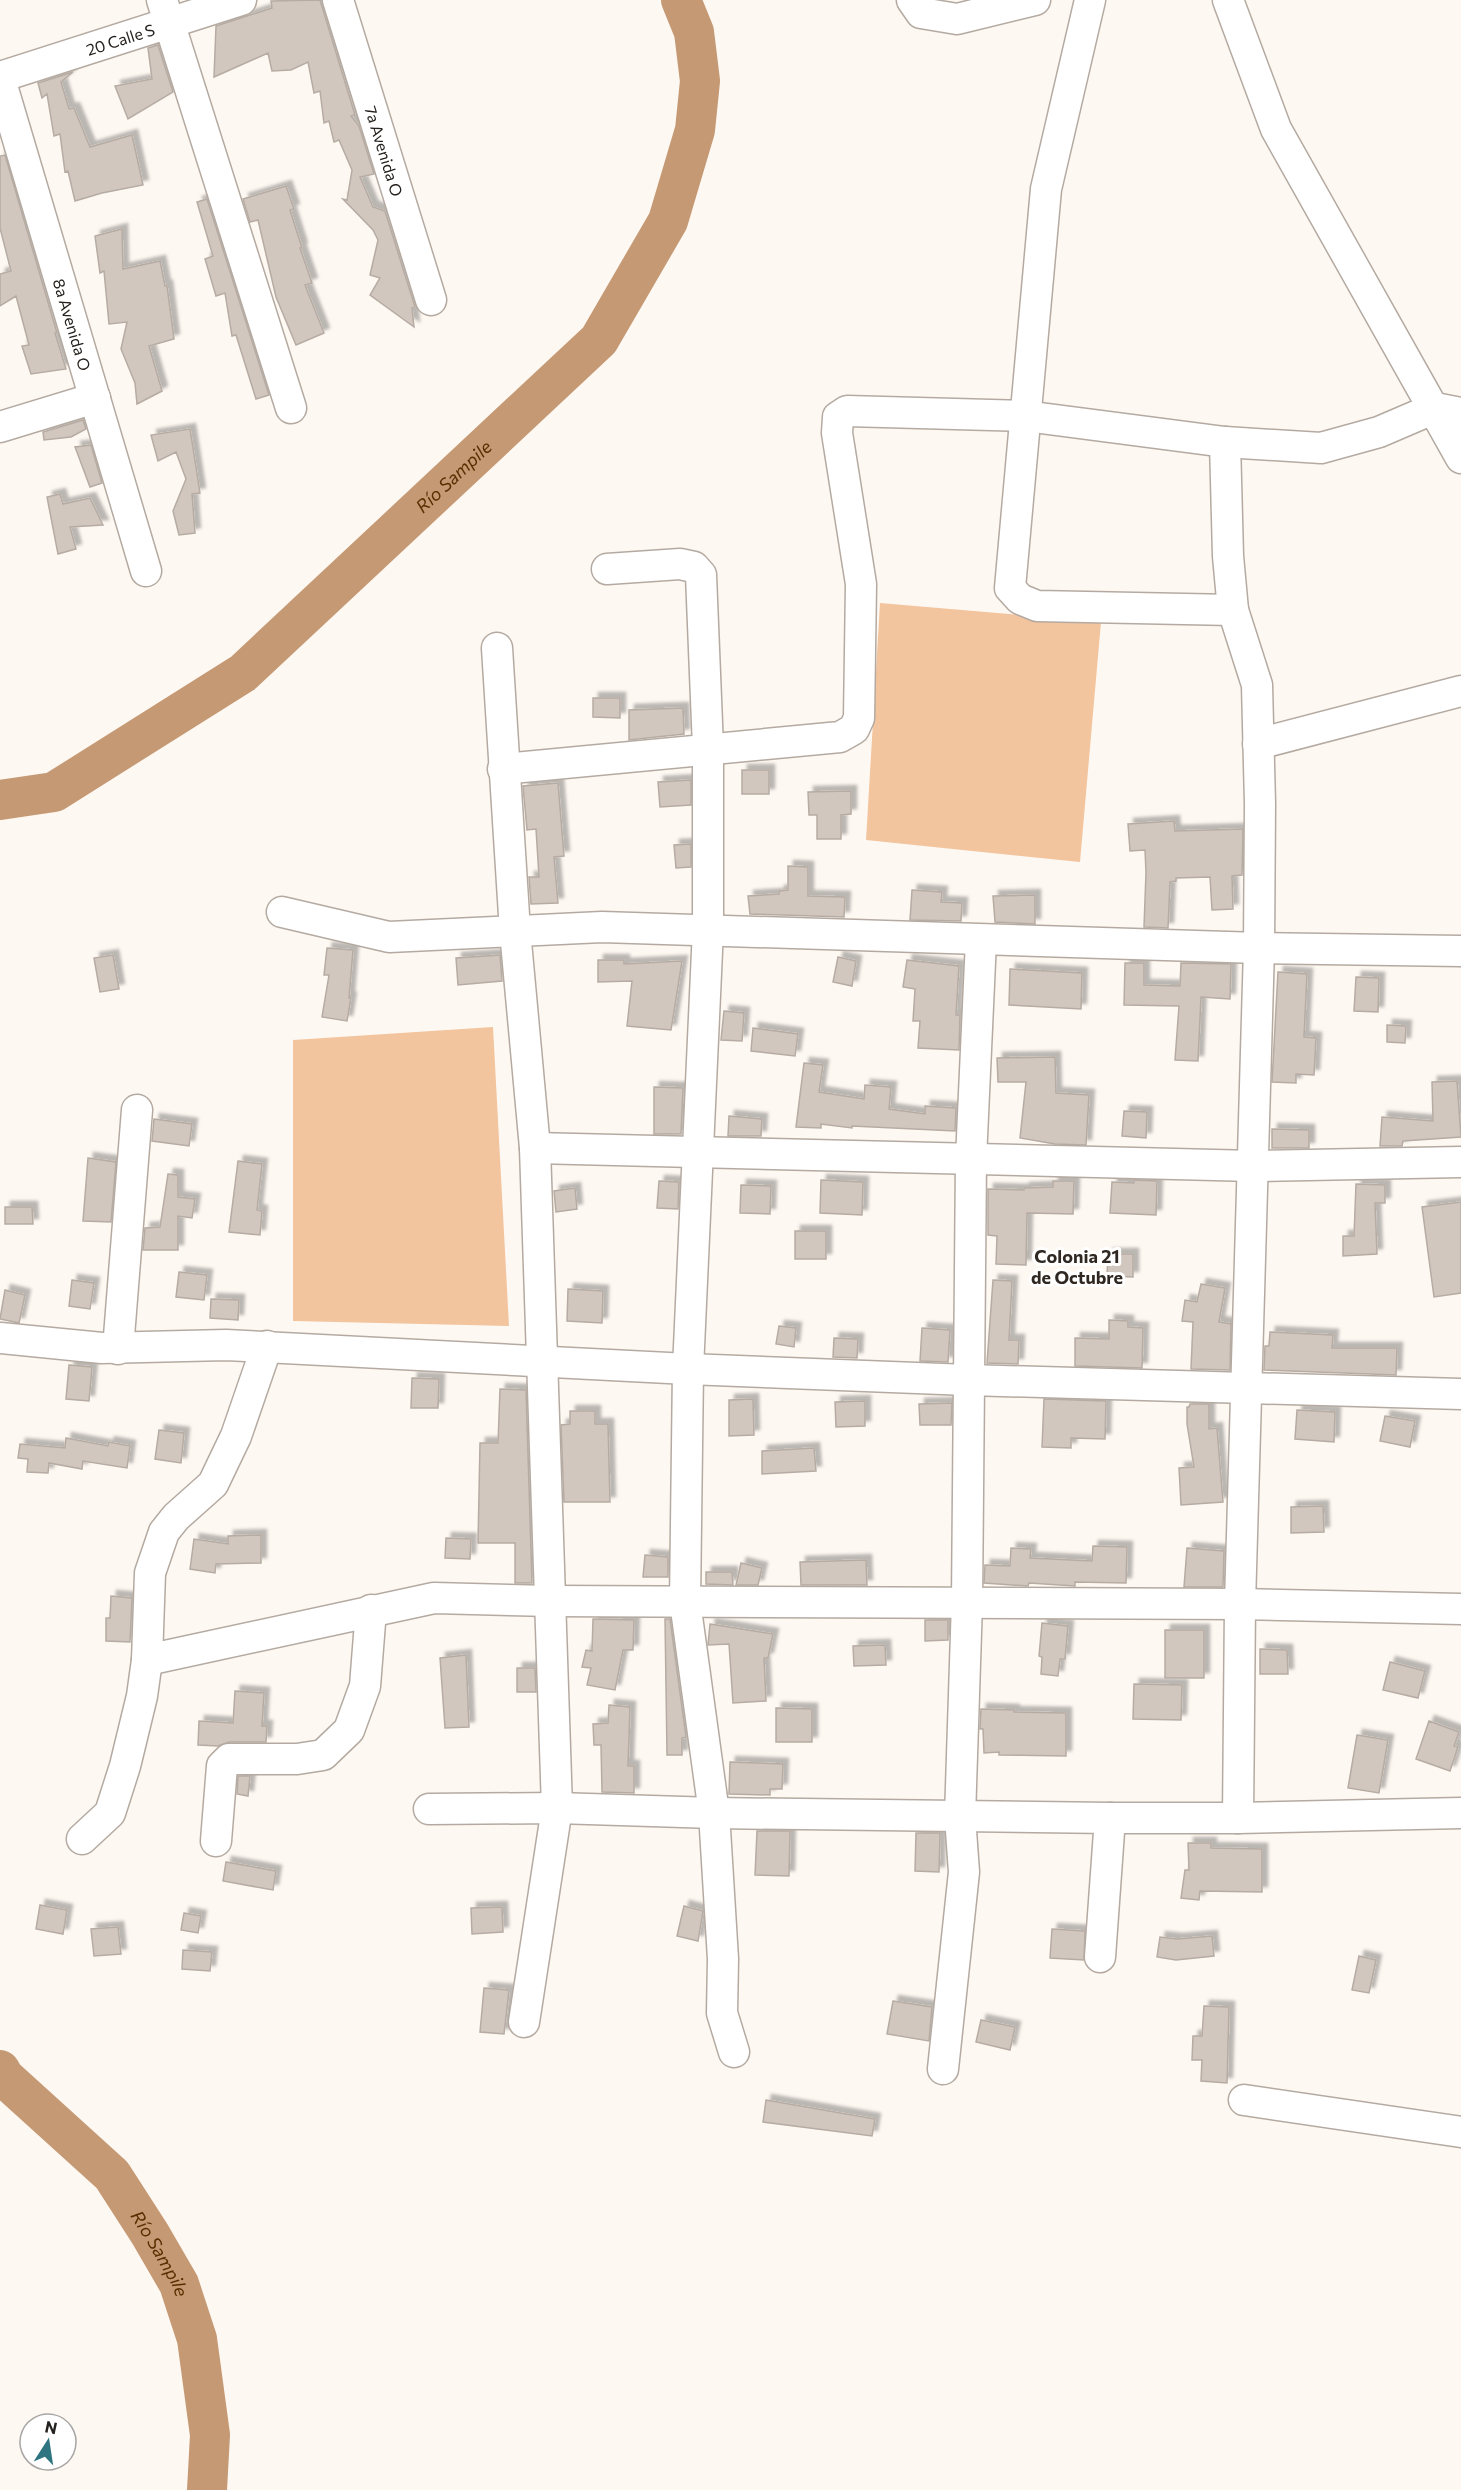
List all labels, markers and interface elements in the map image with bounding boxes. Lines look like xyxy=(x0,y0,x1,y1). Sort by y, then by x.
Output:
street label: 20 Calle S xyxy=(83,19,157,58)
street label: 7a Avenida O xyxy=(362,103,408,198)
street label: 8a Avenida O xyxy=(50,276,95,373)
water label: Río Sampile xyxy=(411,435,496,517)
district label: Colonia 21 de Octubre xyxy=(1031,1245,1123,1288)
water label: Río Sampile xyxy=(127,2206,193,2299)
north arrow xyxy=(18,2412,78,2472)
text: N xyxy=(43,2416,59,2437)

